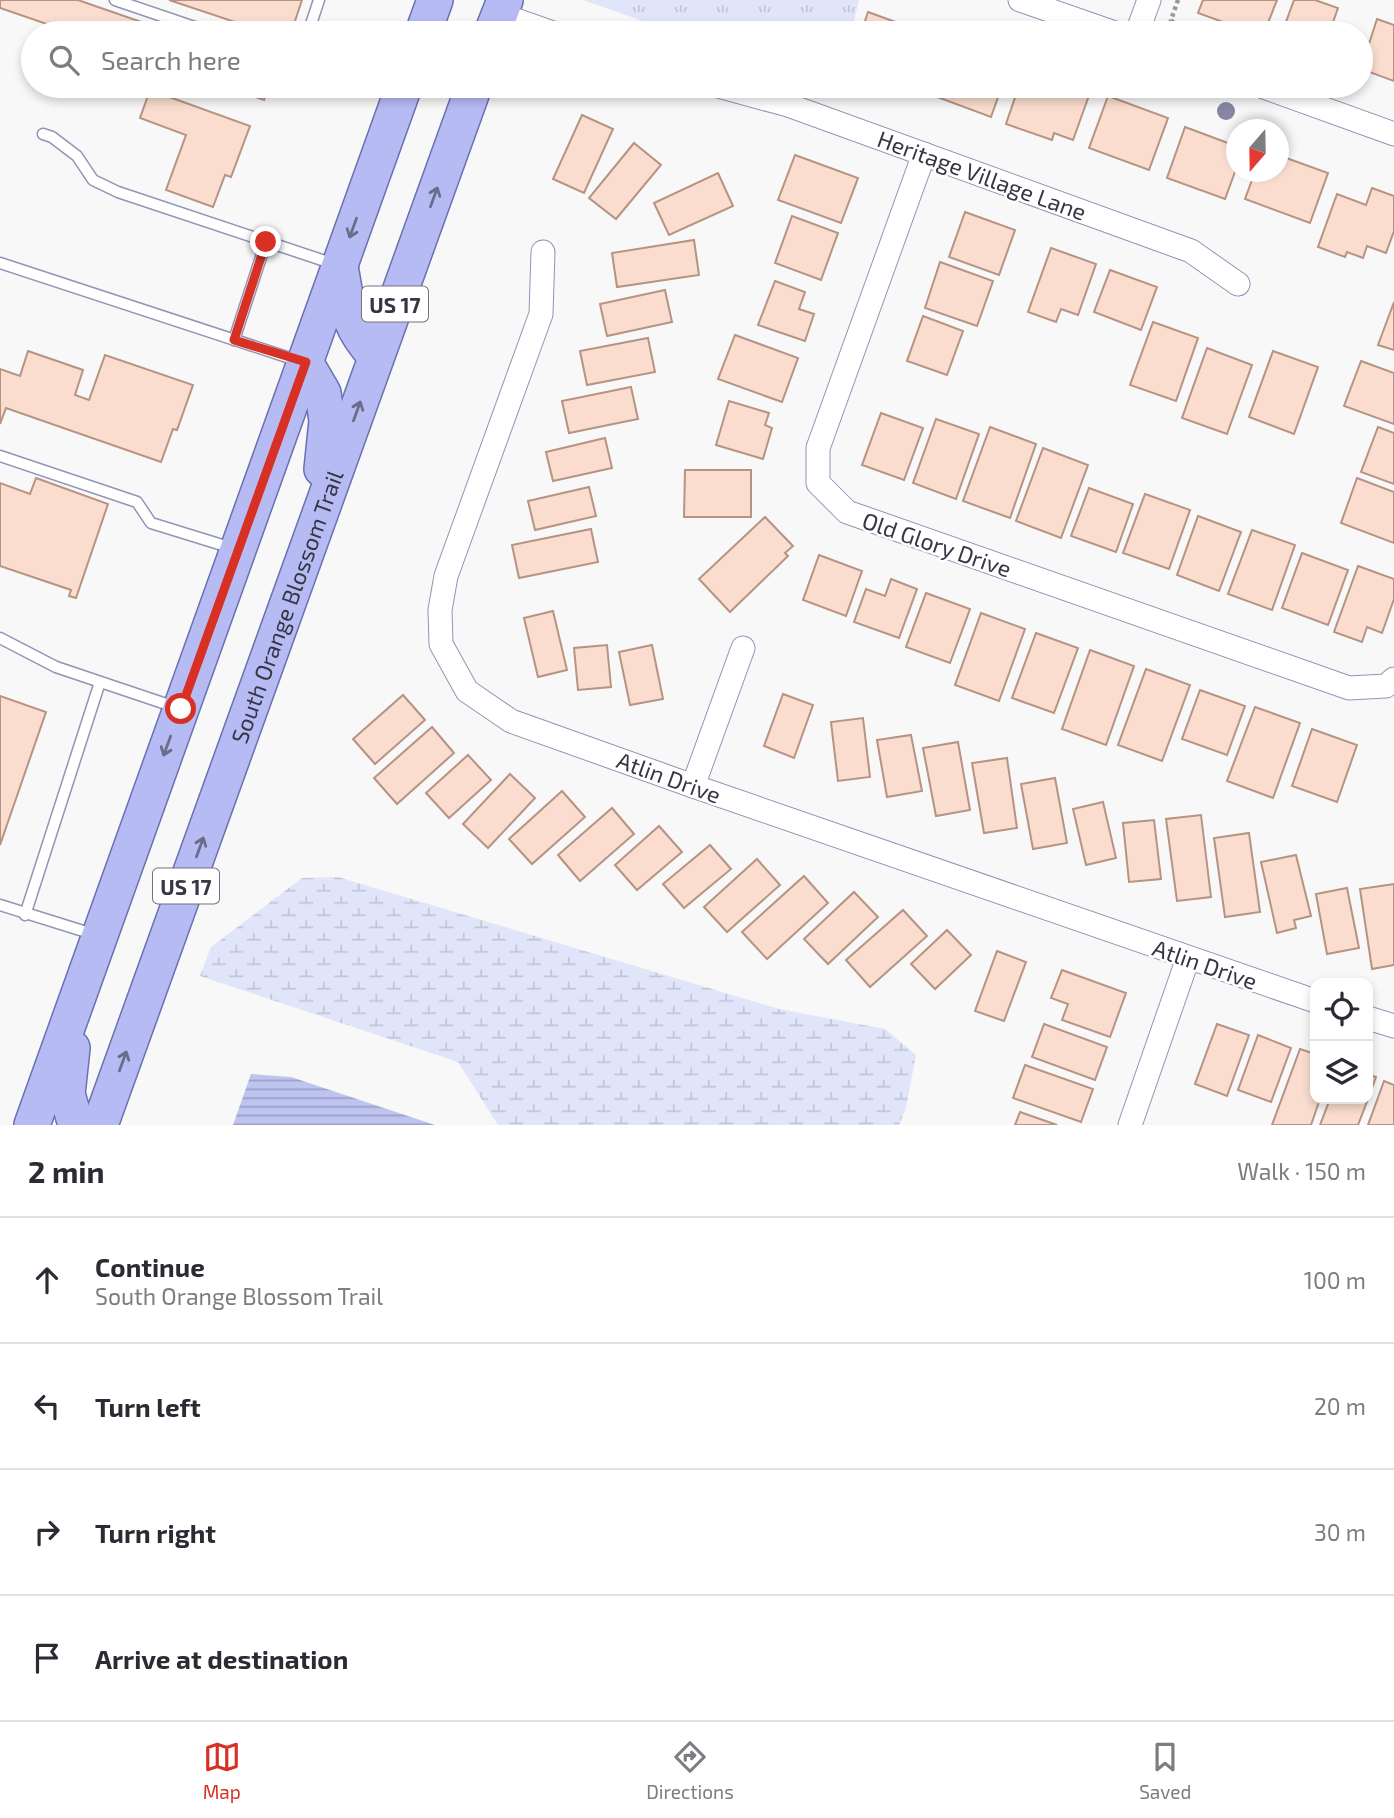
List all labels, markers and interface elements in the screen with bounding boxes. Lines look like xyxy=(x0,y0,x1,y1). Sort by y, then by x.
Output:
search box xyxy=(21,21,1373,98)
icon: search xyxy=(45,41,83,79)
text: Search here xyxy=(101,44,241,75)
north arrow xyxy=(1226,119,1289,182)
street label: Heritage Village Lane xyxy=(874,124,1090,226)
one-way arrow xyxy=(428,187,441,208)
one-way arrow xyxy=(346,217,359,239)
route end xyxy=(250,226,281,257)
road number: US 17 xyxy=(362,286,428,322)
one-way arrow xyxy=(352,401,364,423)
street label: South Orange Blossom Trail xyxy=(225,466,349,747)
street label: Old Glory Drive xyxy=(859,505,1015,583)
route start xyxy=(165,693,196,724)
one-way arrow xyxy=(160,735,173,757)
street label: Atlin Drive xyxy=(613,745,725,809)
one-way arrow xyxy=(195,836,207,858)
road number: US 17 xyxy=(153,868,219,903)
street label: Atlin Drive xyxy=(1149,933,1261,995)
map controls xyxy=(1310,978,1373,1104)
button: locate xyxy=(1310,978,1373,1041)
button: layers xyxy=(1310,1041,1373,1104)
one-way arrow xyxy=(118,1050,130,1072)
text: 2 min xyxy=(28,1153,105,1189)
text: Walk · 150 m xyxy=(1237,1157,1366,1185)
text: Continue xyxy=(95,1251,205,1282)
icon: ahead xyxy=(28,1261,66,1299)
text: 100 m xyxy=(1304,1266,1366,1294)
text: South Orange Blossom Trail xyxy=(95,1282,383,1310)
icon: left xyxy=(28,1387,66,1425)
text: Turn left xyxy=(95,1391,201,1422)
text: 20 m xyxy=(1314,1392,1366,1420)
icon: right xyxy=(28,1513,66,1551)
text: Turn right xyxy=(95,1517,216,1548)
text: 30 m xyxy=(1314,1518,1366,1546)
icon: arrive xyxy=(28,1639,66,1677)
text: Arrive at destination xyxy=(95,1643,348,1674)
tab: Map xyxy=(203,1738,241,1803)
tab: Directions xyxy=(646,1738,734,1803)
tab: Saved xyxy=(1139,1738,1191,1803)

